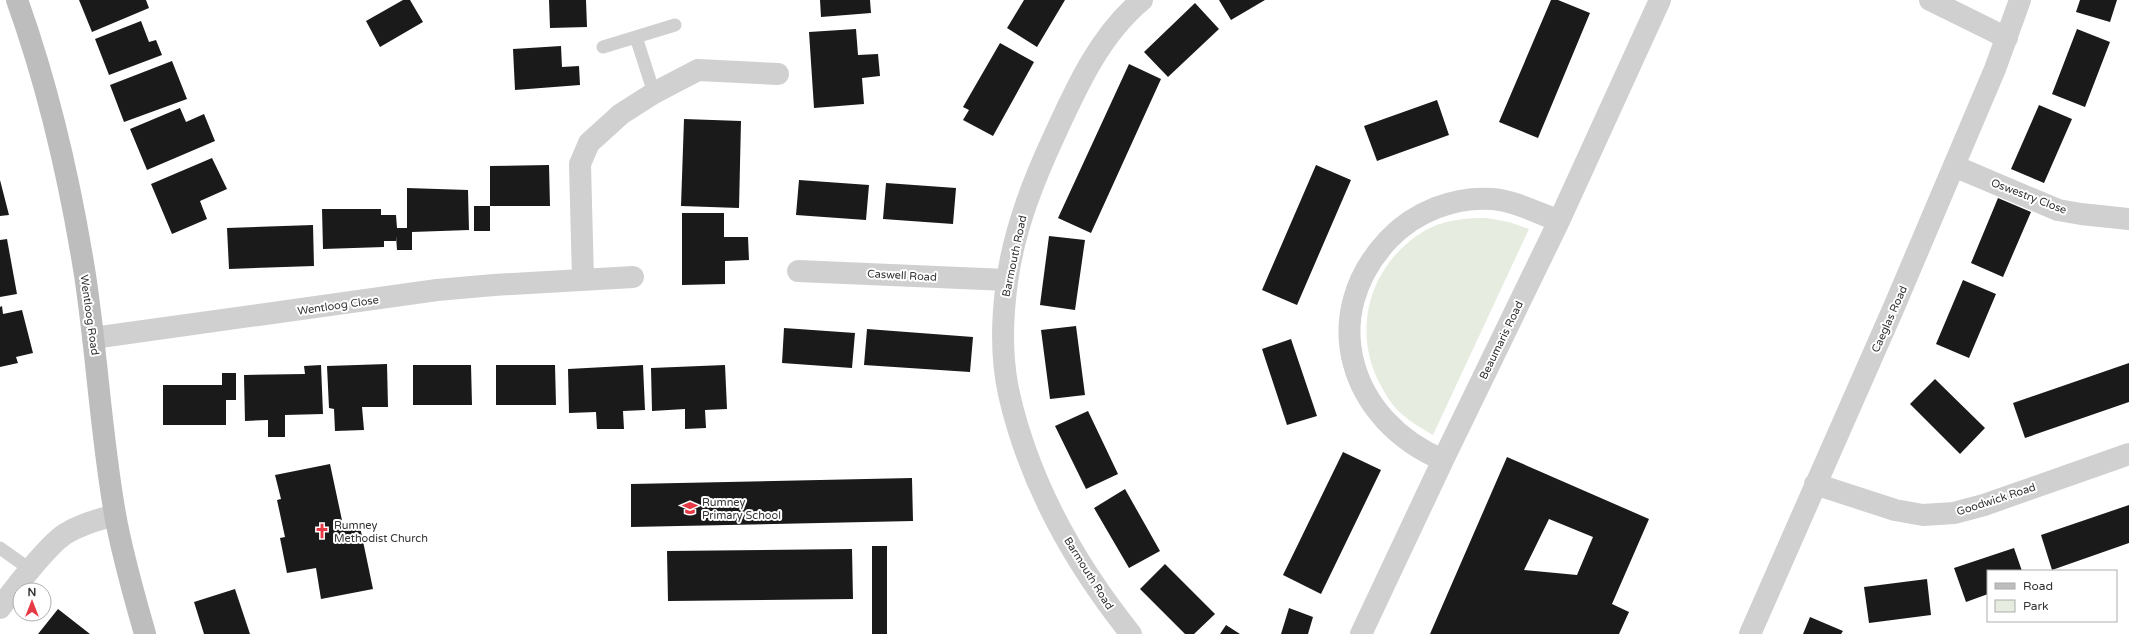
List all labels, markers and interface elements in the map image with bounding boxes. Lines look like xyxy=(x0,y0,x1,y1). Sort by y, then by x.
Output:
street label: Oswestry Close xyxy=(1989,176,2068,217)
street label: Barmouth Road xyxy=(1000,214,1029,298)
street label: Caswell Road xyxy=(867,267,937,284)
street label: Wentloog Road xyxy=(77,274,102,356)
street label: Caeglas Road xyxy=(1869,284,1910,355)
street label: Wentloog Close xyxy=(297,293,380,318)
street label: Beaumaris Road xyxy=(1477,299,1526,382)
street label: Goodwick Road xyxy=(1955,481,2037,518)
place label: Rumney Primary School xyxy=(702,496,781,522)
school or university icon: Rumney Primary School xyxy=(681,499,699,517)
place label: Rumney Methodist Church xyxy=(334,519,428,545)
church icon: Rumney Methodist Church xyxy=(313,522,331,540)
street label: Barmouth Road xyxy=(1061,535,1116,612)
legend xyxy=(1987,570,2117,622)
text: Road xyxy=(2023,579,2053,593)
north arrow xyxy=(12,582,52,622)
text: N xyxy=(28,586,36,599)
text: Park xyxy=(2023,599,2049,613)

